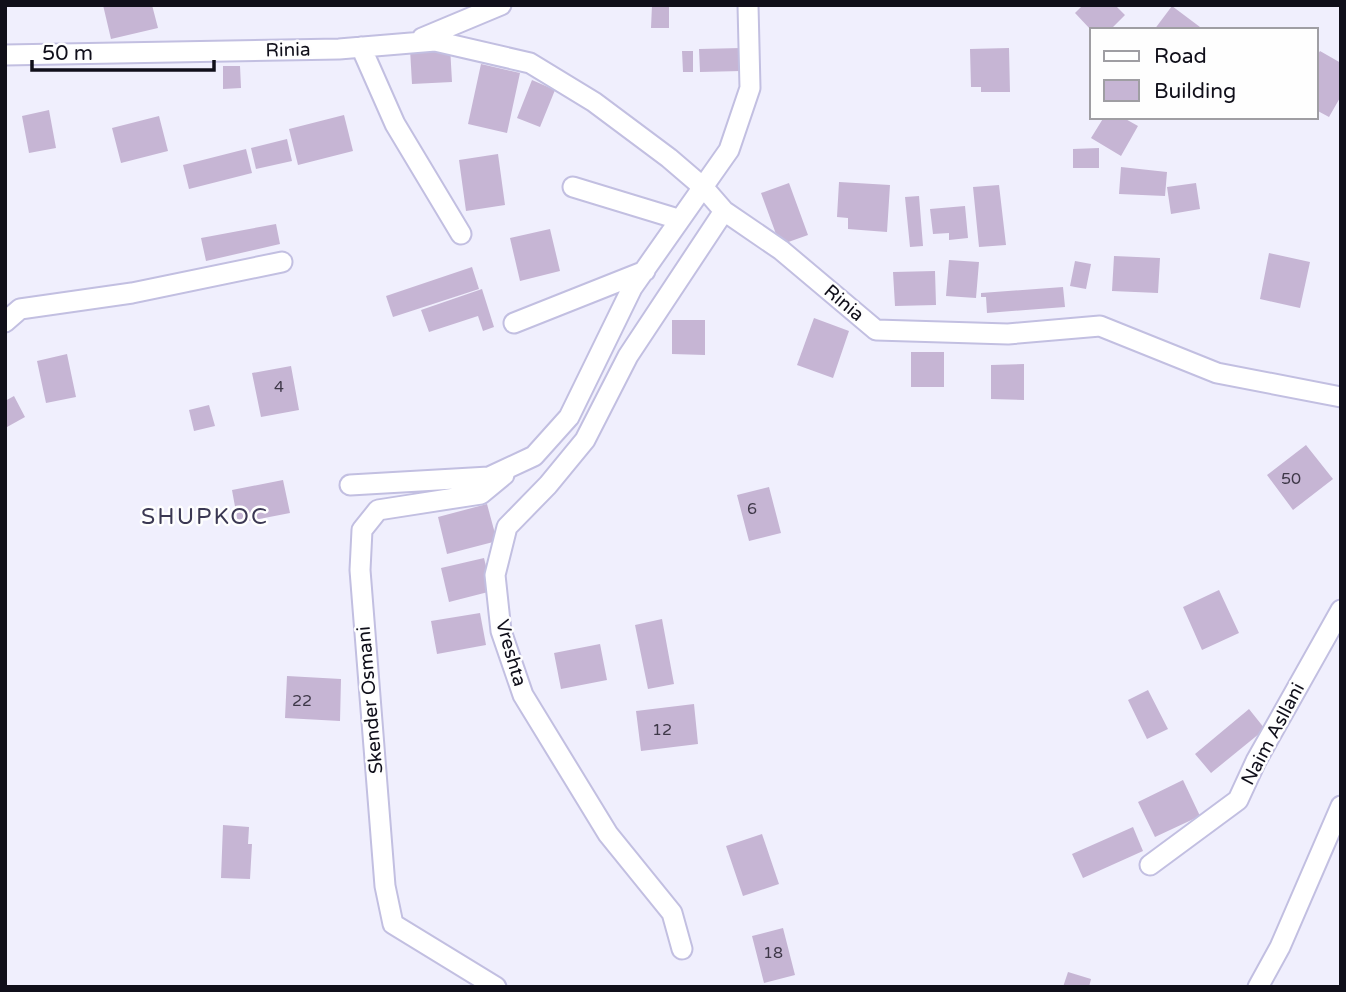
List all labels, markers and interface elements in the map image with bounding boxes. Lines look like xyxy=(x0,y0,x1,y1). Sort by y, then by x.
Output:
scale bar xyxy=(32,28,214,72)
legend xyxy=(1090,28,1318,119)
street label: Rinia xyxy=(265,39,311,61)
text: 50 m xyxy=(42,41,93,66)
text: Road xyxy=(1154,44,1207,69)
text: Building xyxy=(1154,79,1236,104)
street label: Rinia xyxy=(820,280,868,326)
house number: 4 xyxy=(274,377,284,397)
house number: 50 xyxy=(1281,469,1301,489)
house number: 6 xyxy=(747,499,757,519)
district label: SHUPKOC xyxy=(141,503,269,531)
street label: Vreshta xyxy=(491,617,531,689)
street label: Skender Osmani xyxy=(353,625,387,775)
street label: Naim Asllani xyxy=(1237,679,1309,789)
house number: 22 xyxy=(292,691,312,711)
house number: 12 xyxy=(652,720,672,740)
house number: 18 xyxy=(763,943,783,963)

